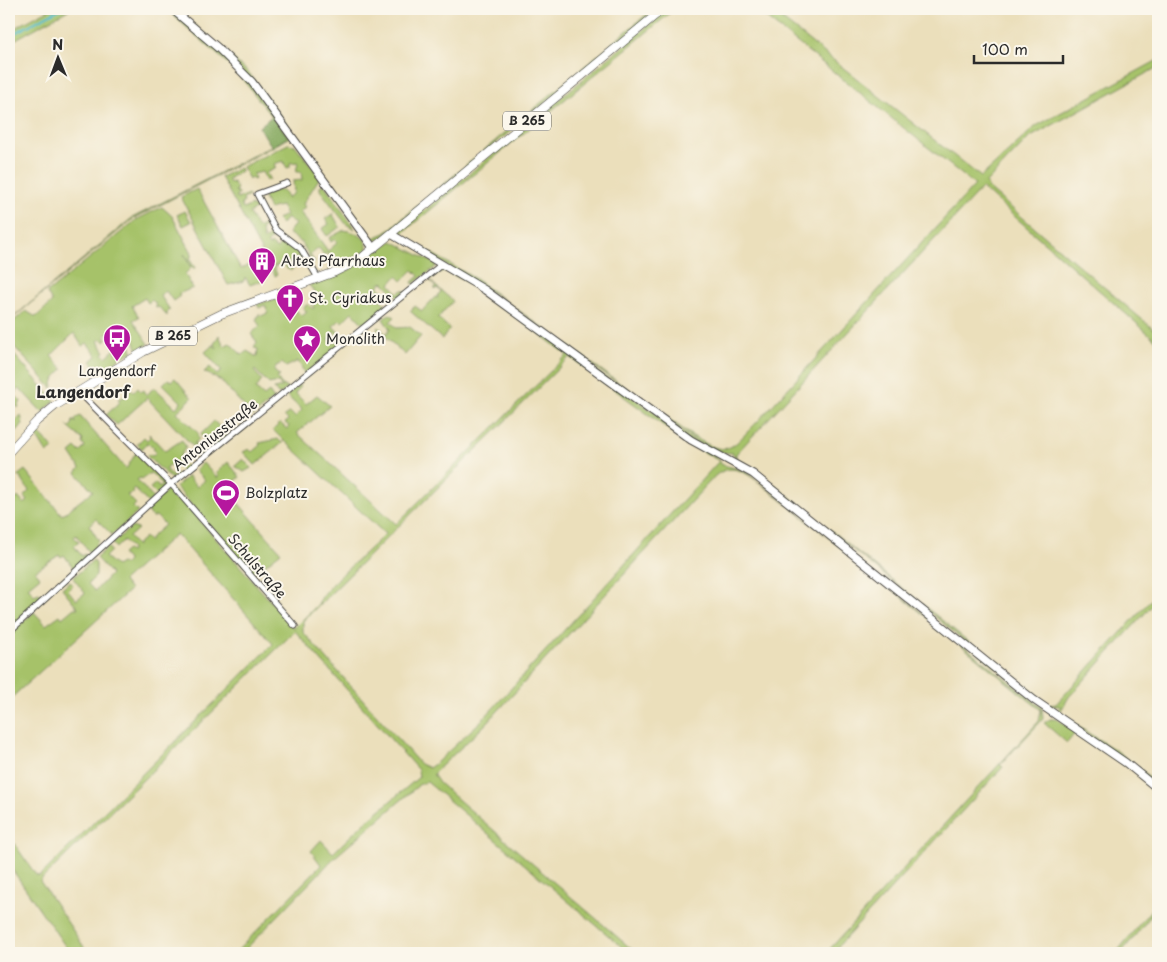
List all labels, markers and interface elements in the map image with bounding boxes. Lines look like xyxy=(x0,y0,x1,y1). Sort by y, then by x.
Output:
north arrow xyxy=(32,32,82,82)
scale bar xyxy=(974,32,1063,64)
text: N xyxy=(52,34,63,55)
text: 100 m xyxy=(982,37,1028,60)
road number: B 265 xyxy=(503,112,551,130)
building icon: Altes Pfarrhaus xyxy=(247,246,277,285)
place label: Altes Pfarrhaus xyxy=(281,250,385,271)
church icon: St. Cyriakus xyxy=(275,283,305,322)
place label: St. Cyriakus xyxy=(309,287,391,308)
bus stop icon: Langendorf xyxy=(102,323,132,362)
place icon: Monolith xyxy=(292,324,322,363)
road number: B 265 xyxy=(149,326,197,346)
place label: Monolith xyxy=(326,328,385,349)
place label: Langendorf xyxy=(78,360,157,381)
district label: Langendorf xyxy=(36,379,131,403)
street label: Antoniusstraße xyxy=(168,394,262,476)
sports icon: Bolzplatz xyxy=(211,478,241,517)
place label: Bolzplatz xyxy=(245,482,308,503)
street label: Schulstraße xyxy=(223,529,292,603)

